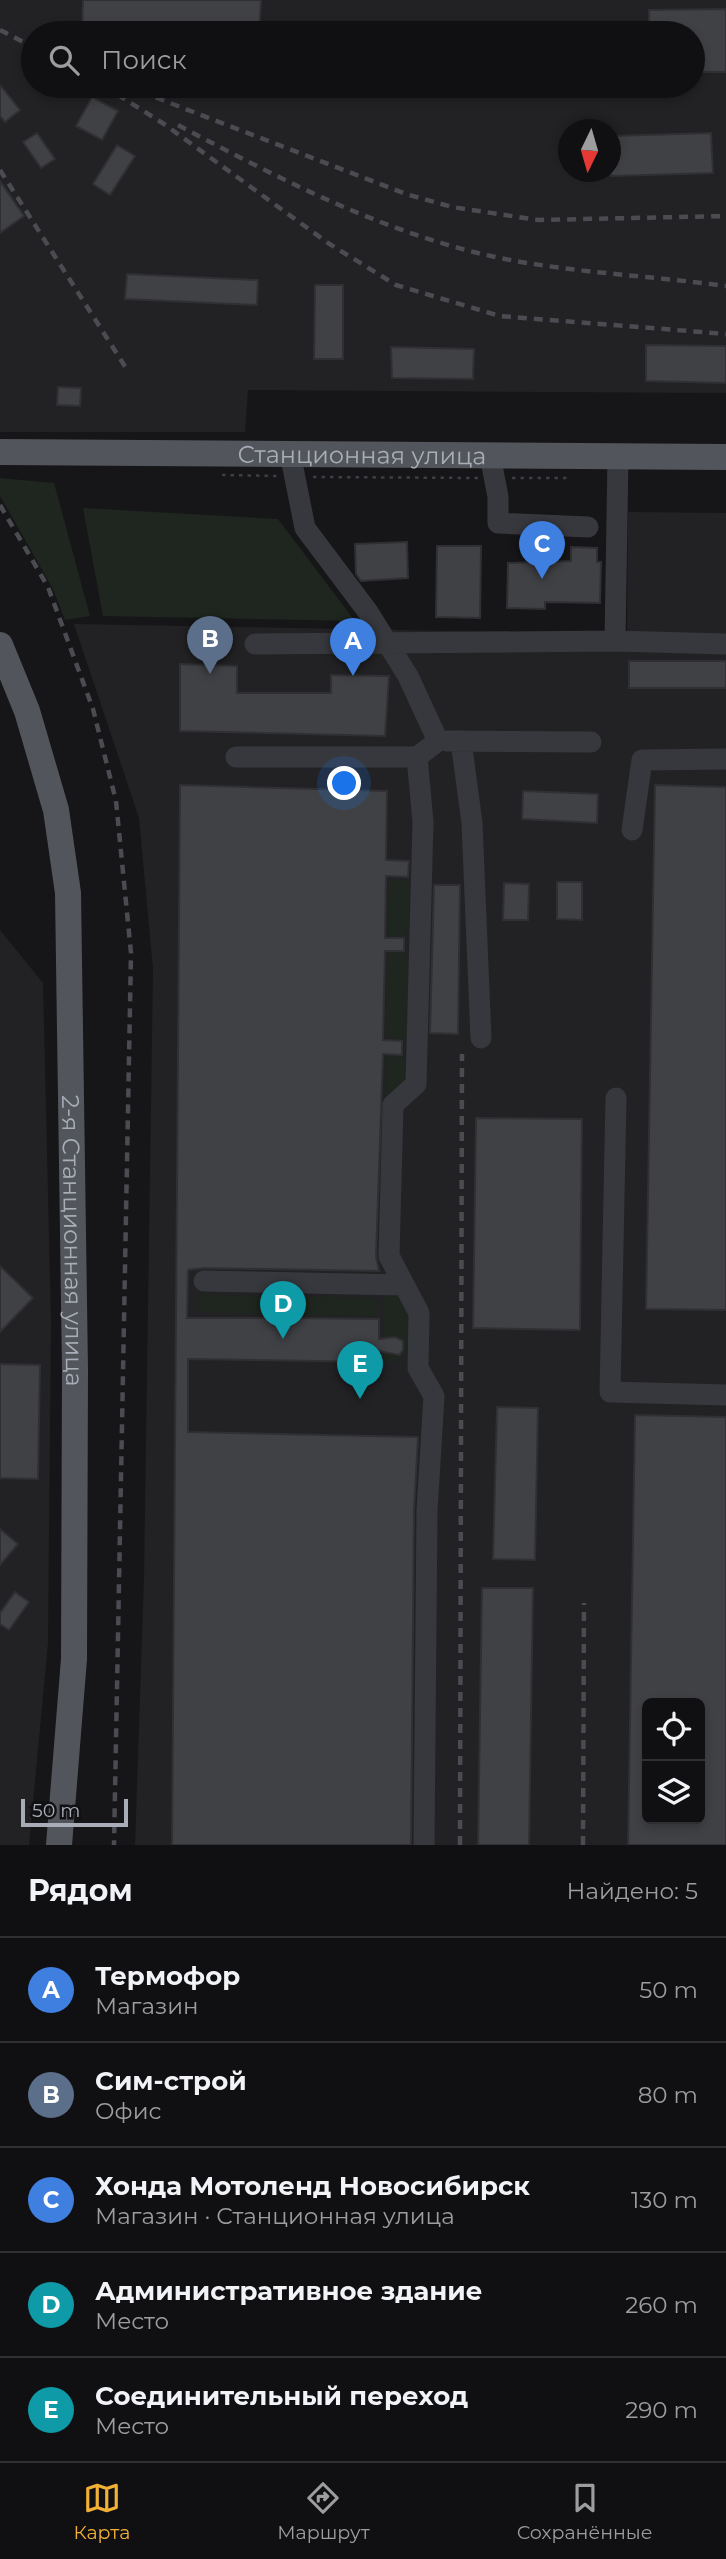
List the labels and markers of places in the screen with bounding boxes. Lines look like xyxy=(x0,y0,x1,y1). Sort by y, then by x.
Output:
pin: C xyxy=(519,521,565,579)
pin: B xyxy=(187,616,233,674)
pin: A xyxy=(330,618,376,676)
pin: D xyxy=(260,1281,306,1339)
pin: E xyxy=(337,1341,383,1399)

